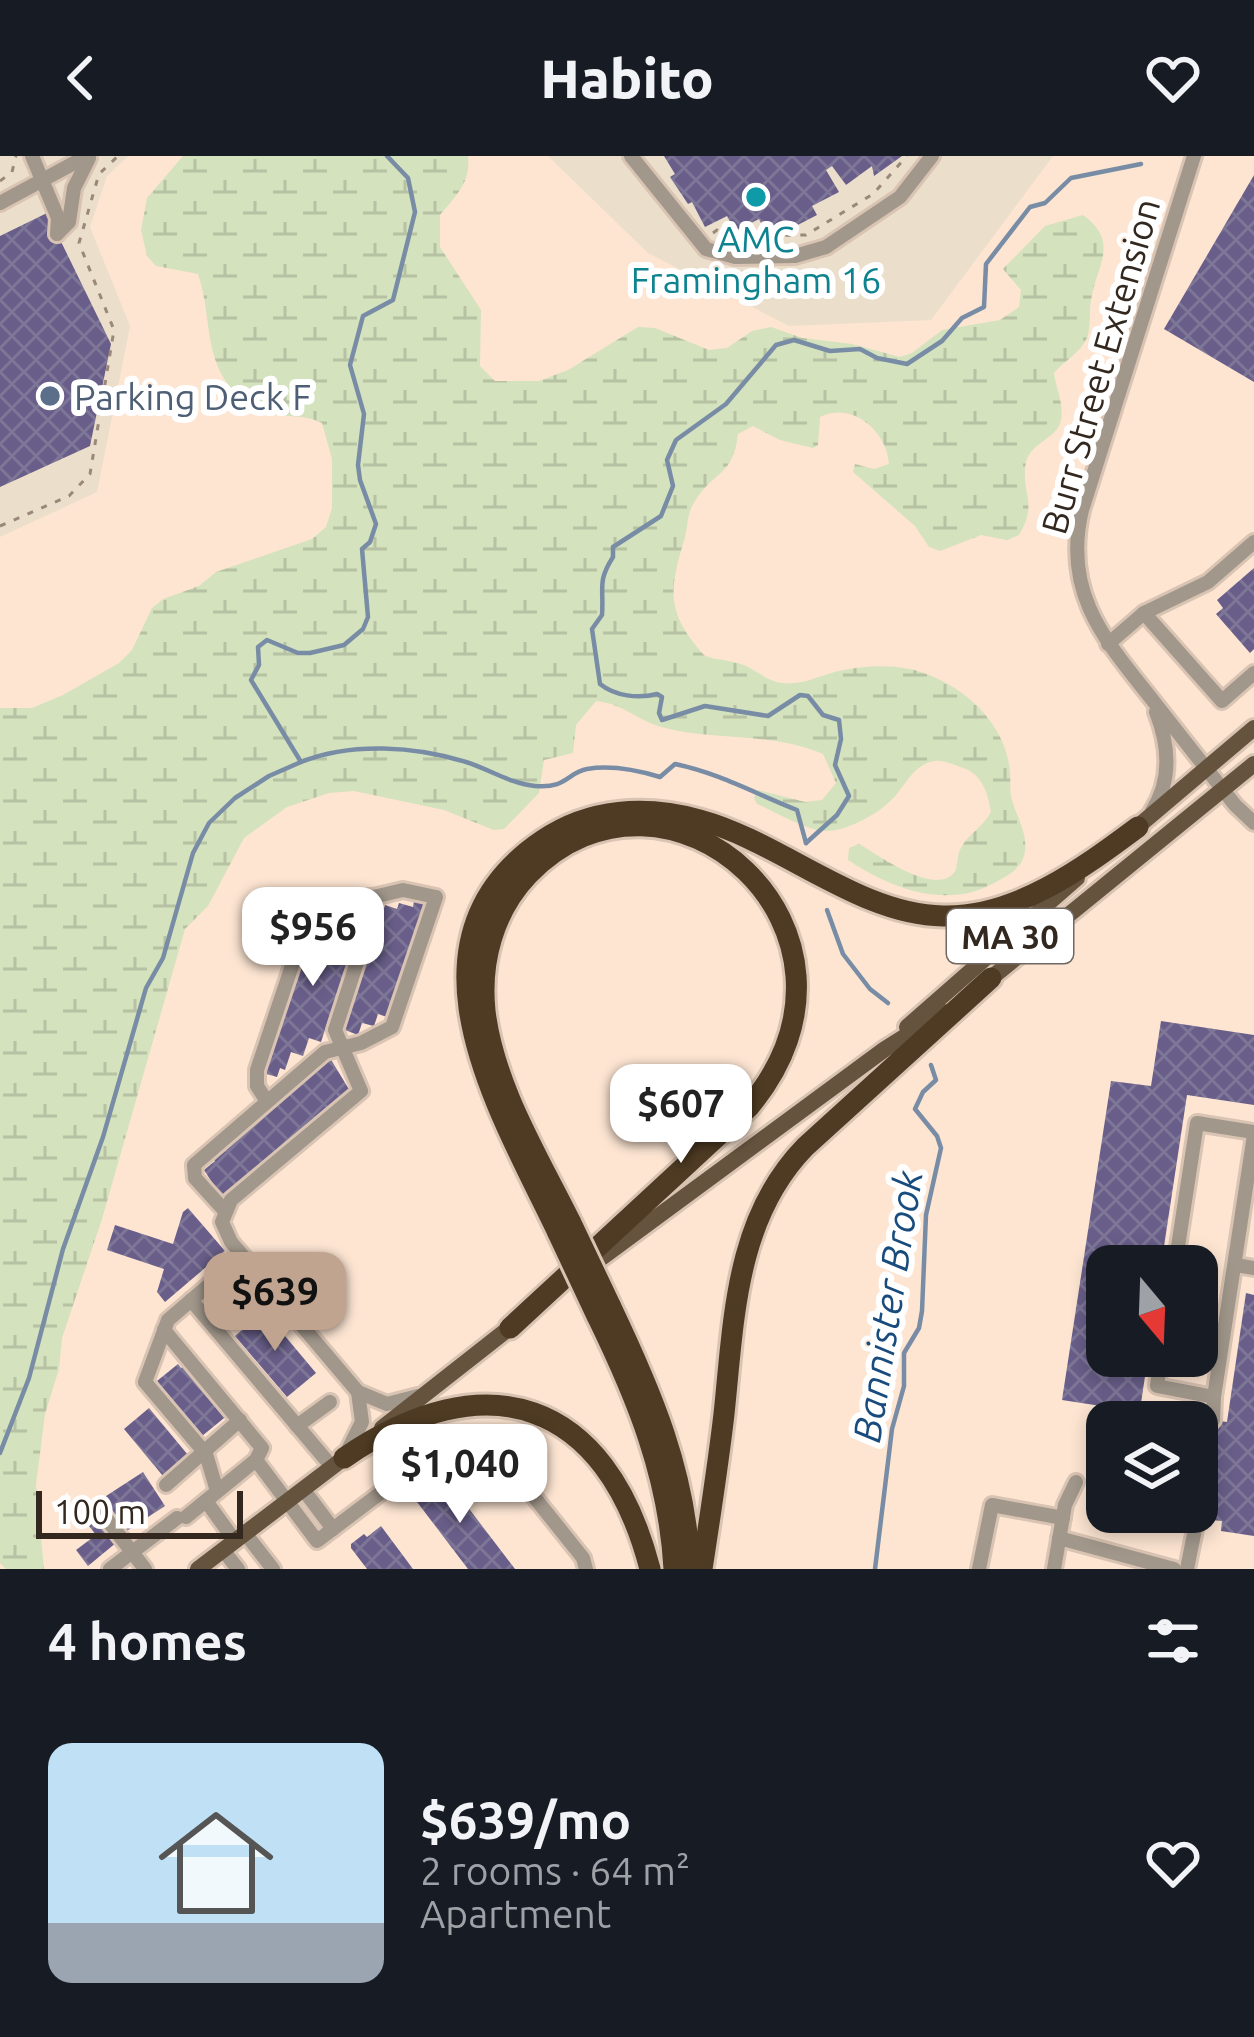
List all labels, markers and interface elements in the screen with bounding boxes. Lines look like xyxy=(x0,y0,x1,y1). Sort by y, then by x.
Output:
icon: back xyxy=(48,45,114,111)
icon: heart xyxy=(1140,45,1206,111)
text: Habito xyxy=(540,48,714,108)
marker: AMC Framingham 16 xyxy=(743,184,769,210)
street label: Burr Street Extension xyxy=(1032,194,1168,538)
place label: AMC Framingham 16 xyxy=(631,218,881,300)
place label: Parking Deck F xyxy=(74,376,311,417)
marker: Parking Deck F xyxy=(37,383,63,409)
pin: $956 xyxy=(242,887,384,989)
text: $956 xyxy=(269,904,357,947)
road number: MA 30 xyxy=(947,909,1073,963)
pin: $607 xyxy=(610,1064,752,1166)
text: $607 xyxy=(637,1081,725,1124)
water label: Bannister Brook xyxy=(844,1167,930,1445)
north arrow xyxy=(1086,1245,1218,1377)
map controls xyxy=(1086,1245,1218,1533)
pin: $639 xyxy=(204,1252,346,1354)
text: $639 xyxy=(231,1269,319,1312)
button: layers xyxy=(1086,1401,1218,1533)
pin: $1,040 xyxy=(362,1424,558,1526)
text: $1,040 xyxy=(400,1441,520,1484)
scale bar xyxy=(36,1485,243,1538)
text: 100 m xyxy=(54,1493,146,1530)
icon: filters xyxy=(1140,1608,1206,1674)
text: 4 homes xyxy=(48,1612,247,1670)
icon: home xyxy=(144,1791,288,1935)
text: $639/mo xyxy=(420,1791,631,1849)
icon: heart xyxy=(1140,1830,1206,1896)
text: 2 rooms · 64 m² xyxy=(420,1849,690,1892)
text: Apartment xyxy=(420,1892,611,1935)

